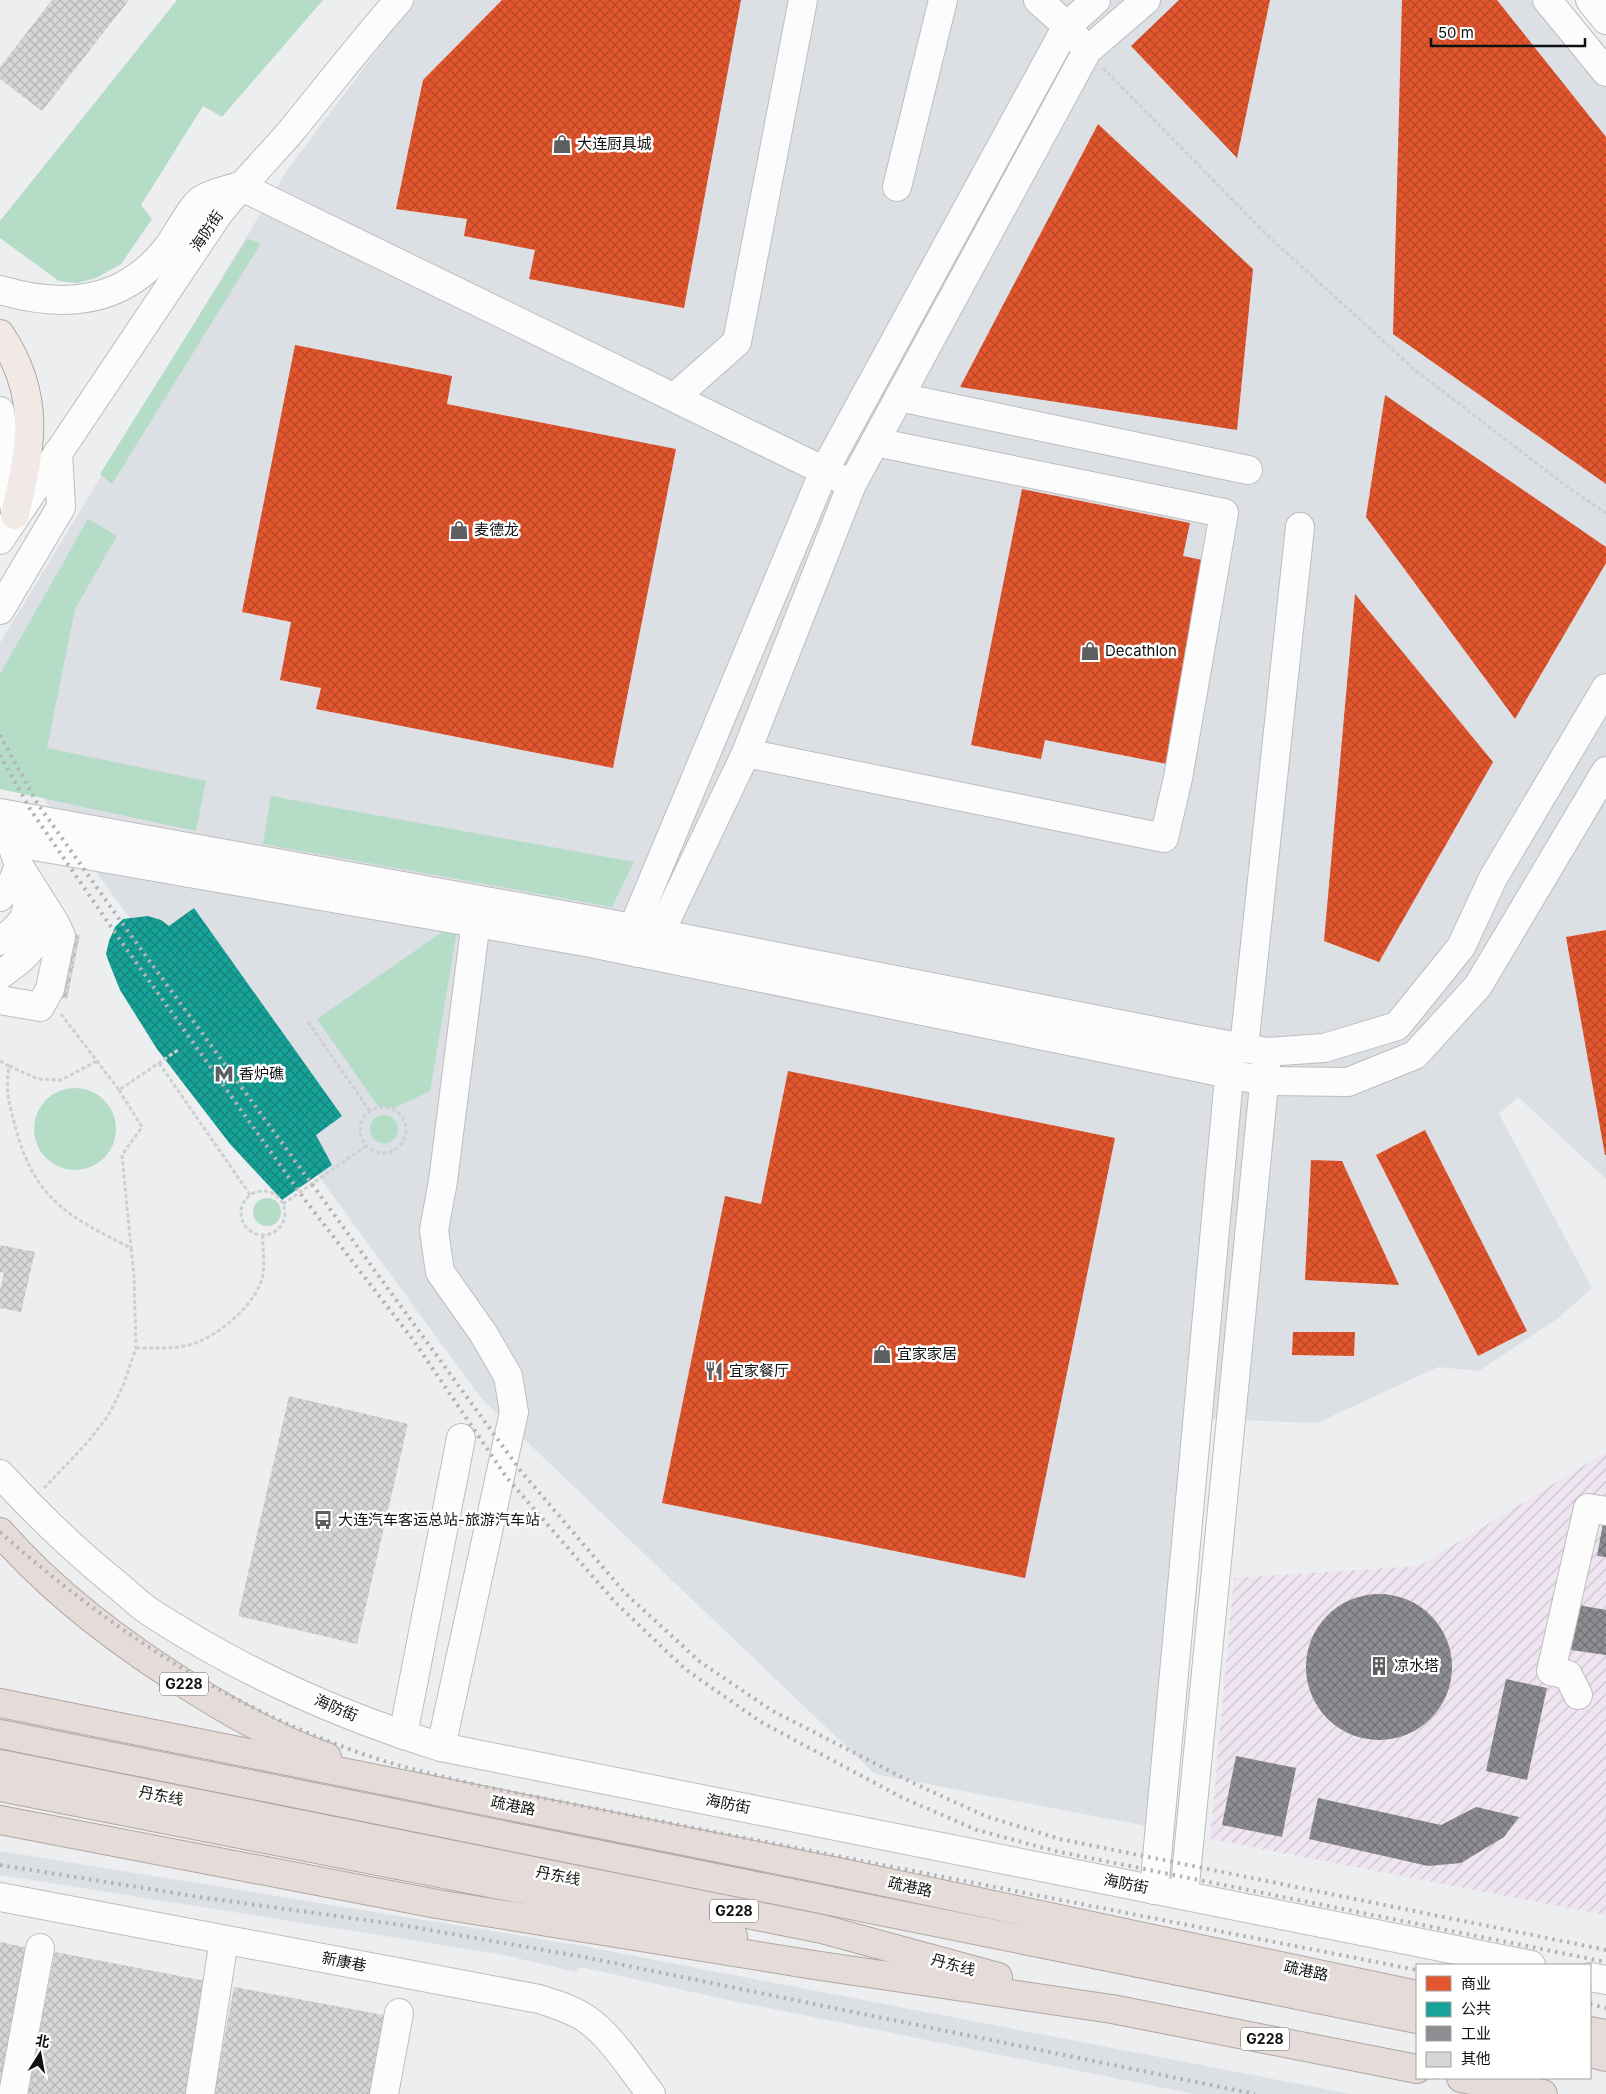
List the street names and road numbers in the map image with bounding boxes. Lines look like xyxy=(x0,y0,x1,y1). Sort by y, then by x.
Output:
street label: 海防街 xyxy=(186,207,227,255)
road number: G228 xyxy=(160,1672,208,1696)
street label: 海防街 xyxy=(312,1690,361,1725)
street label: 丹东线 xyxy=(137,1782,185,1809)
street label: 海防街 xyxy=(704,1790,752,1817)
street label: 疏港路 xyxy=(489,1792,537,1819)
street label: 丹东线 xyxy=(534,1862,582,1889)
street label: 海防街 xyxy=(1102,1870,1150,1897)
street label: 疏港路 xyxy=(886,1873,934,1900)
road number: G228 xyxy=(710,1900,758,1922)
street label: 新康巷 xyxy=(320,1948,368,1975)
street label: 丹东线 xyxy=(929,1950,977,1980)
street label: 疏港路 xyxy=(1282,1957,1330,1984)
road number: G228 xyxy=(1241,2028,1289,2050)

